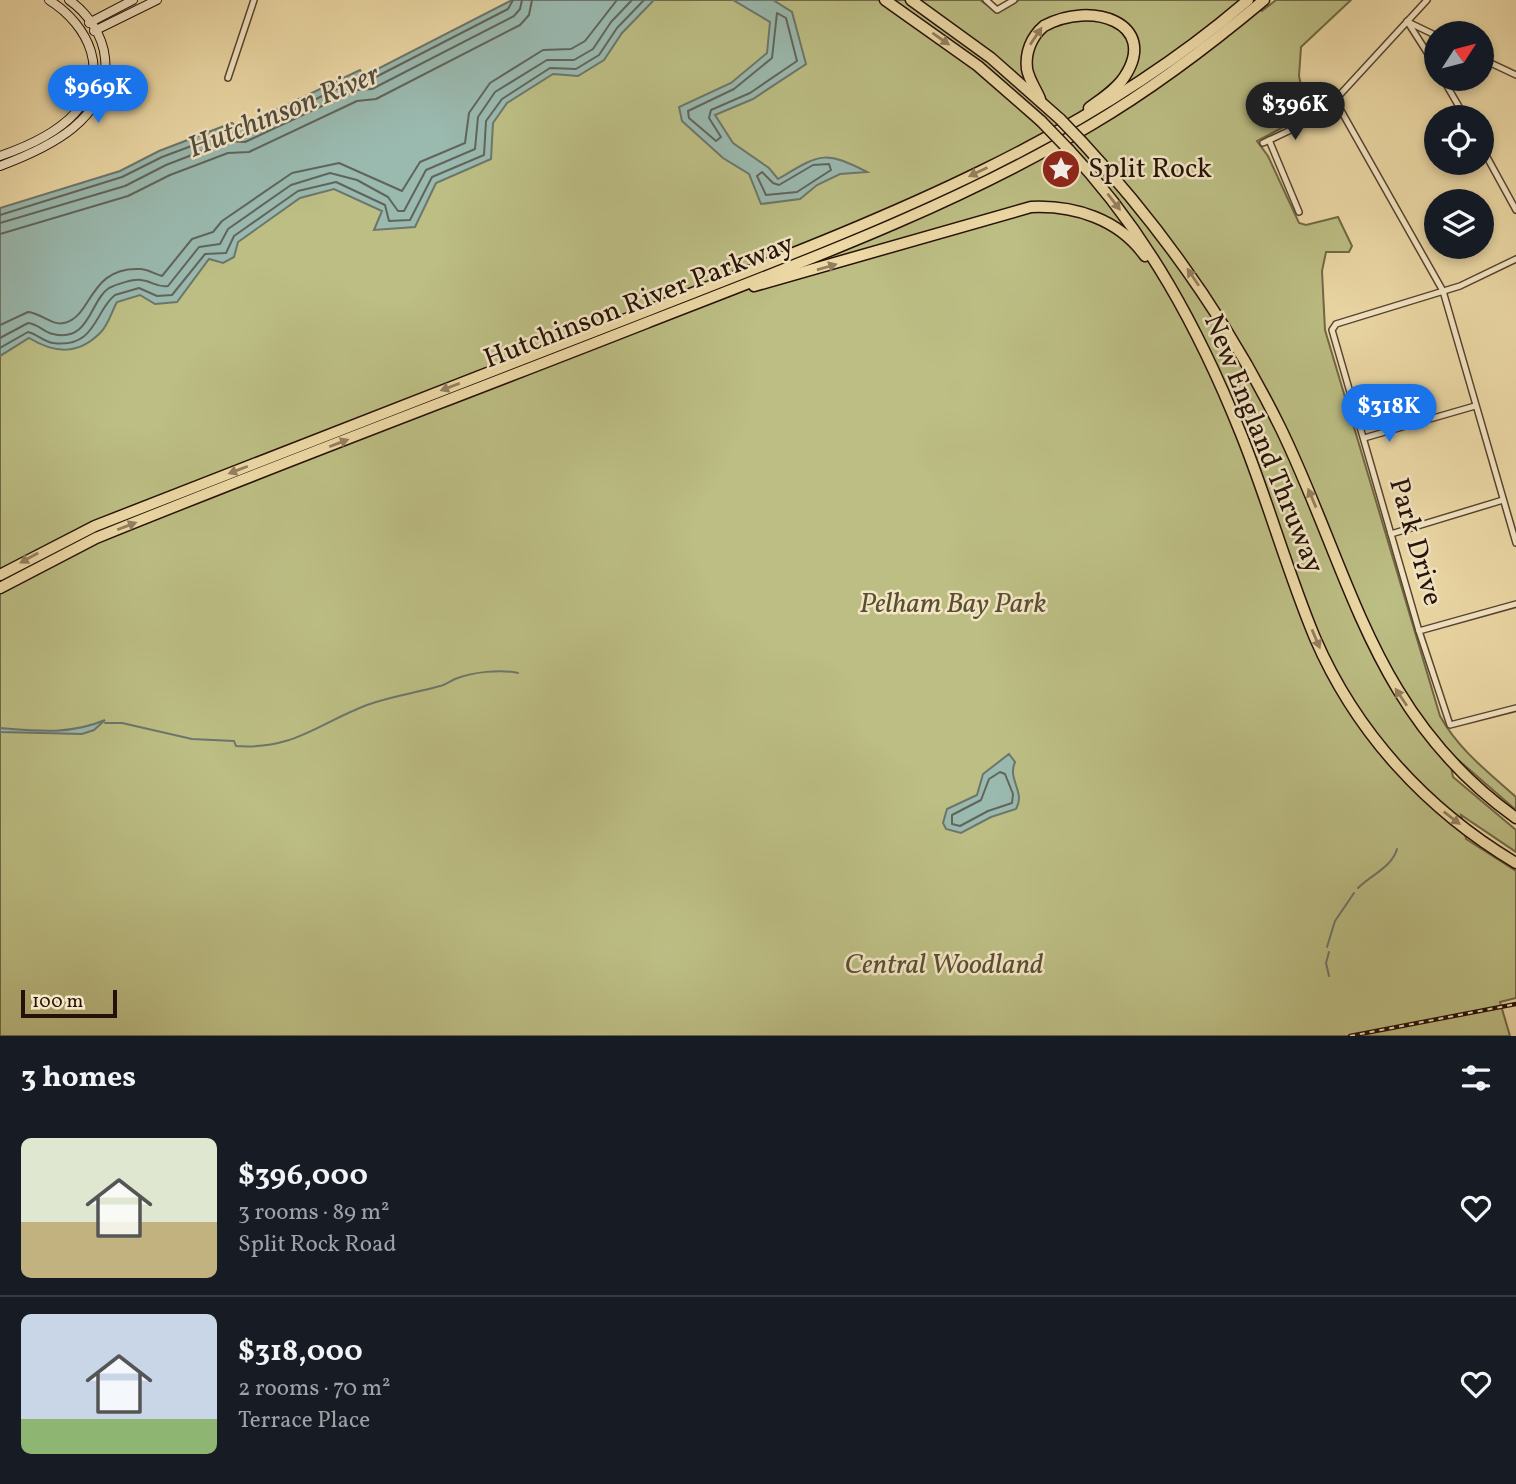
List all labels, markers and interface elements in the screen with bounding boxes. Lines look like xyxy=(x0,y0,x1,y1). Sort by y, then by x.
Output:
north arrow xyxy=(1424,21,1494,91)
map controls xyxy=(1424,21,1494,259)
one-way arrow xyxy=(1029,27,1043,45)
one-way arrow xyxy=(931,32,950,45)
water label: Hutchinson River xyxy=(182,54,387,170)
pin: $969K xyxy=(49,66,147,125)
text: $969K xyxy=(64,72,132,104)
pin: $396K xyxy=(1246,82,1344,142)
text: $396K xyxy=(1262,89,1328,121)
button: locate xyxy=(1424,105,1494,175)
place icon: Split Rock xyxy=(1040,148,1082,190)
place label: Split Rock xyxy=(1088,150,1212,189)
one-way arrow xyxy=(968,166,988,177)
button: layers xyxy=(1424,189,1494,259)
one-way arrow xyxy=(1107,192,1122,210)
street label: Hutchinson River Parkway xyxy=(478,225,800,379)
one-way arrow xyxy=(817,261,838,271)
one-way arrow xyxy=(1186,268,1200,286)
street label: New England Thruway xyxy=(1193,308,1333,580)
one-way arrow xyxy=(440,382,461,393)
pin: $318K xyxy=(1340,384,1438,444)
text: $318K xyxy=(1358,391,1421,423)
one-way arrow xyxy=(328,438,349,449)
one-way arrow xyxy=(228,465,249,476)
street label: Park Drive xyxy=(1378,474,1452,610)
one-way arrow xyxy=(1307,488,1318,509)
one-way arrow xyxy=(116,520,137,531)
one-way arrow xyxy=(19,552,39,564)
park label: Pelham Bay Park xyxy=(859,585,1047,624)
one-way arrow xyxy=(1311,629,1322,650)
one-way arrow xyxy=(1395,687,1408,706)
one-way arrow xyxy=(1443,811,1461,825)
park label: Central Woodland xyxy=(845,946,1043,985)
scale bar xyxy=(21,987,117,1019)
text: 100 m xyxy=(32,989,83,1015)
text: 3 homes xyxy=(21,1057,136,1099)
icon: filters xyxy=(1457,1059,1495,1097)
text: $396,000 xyxy=(238,1155,368,1197)
icon: home xyxy=(77,1166,161,1250)
icon: heart xyxy=(1457,1189,1495,1227)
text: 3 rooms · 89 m² xyxy=(238,1197,390,1229)
text: Split Rock Road xyxy=(238,1229,396,1261)
text: $318,000 xyxy=(238,1331,363,1373)
icon: home xyxy=(77,1342,161,1426)
icon: heart xyxy=(1457,1365,1495,1403)
text: 2 rooms · 70 m² xyxy=(238,1373,391,1405)
text: Terrace Place xyxy=(238,1405,370,1437)

